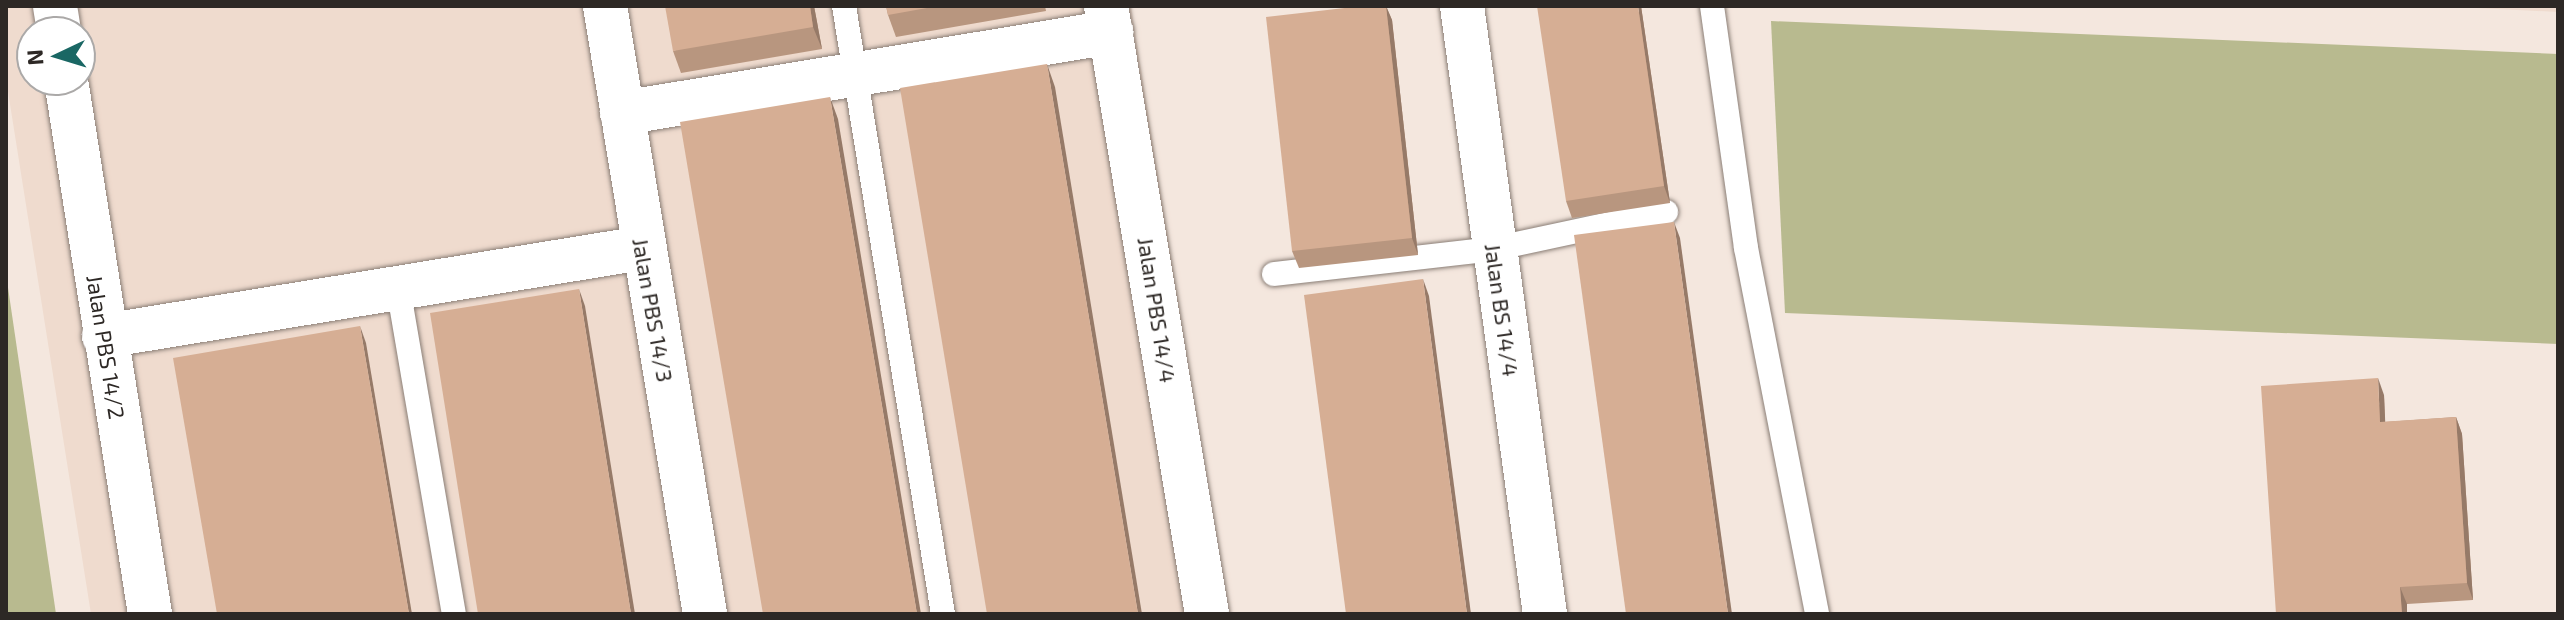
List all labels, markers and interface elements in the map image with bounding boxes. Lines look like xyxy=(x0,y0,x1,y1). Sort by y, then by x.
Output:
north arrow xyxy=(16,16,96,96)
text: N xyxy=(21,49,48,66)
street label: Jalan PBS 14/4 xyxy=(1132,235,1182,385)
street label: Jalan PBS 14/3 xyxy=(627,236,679,384)
street label: Jalan BS 14/4 xyxy=(1480,242,1524,378)
street label: Jalan PBS 14/2 xyxy=(82,273,130,421)

